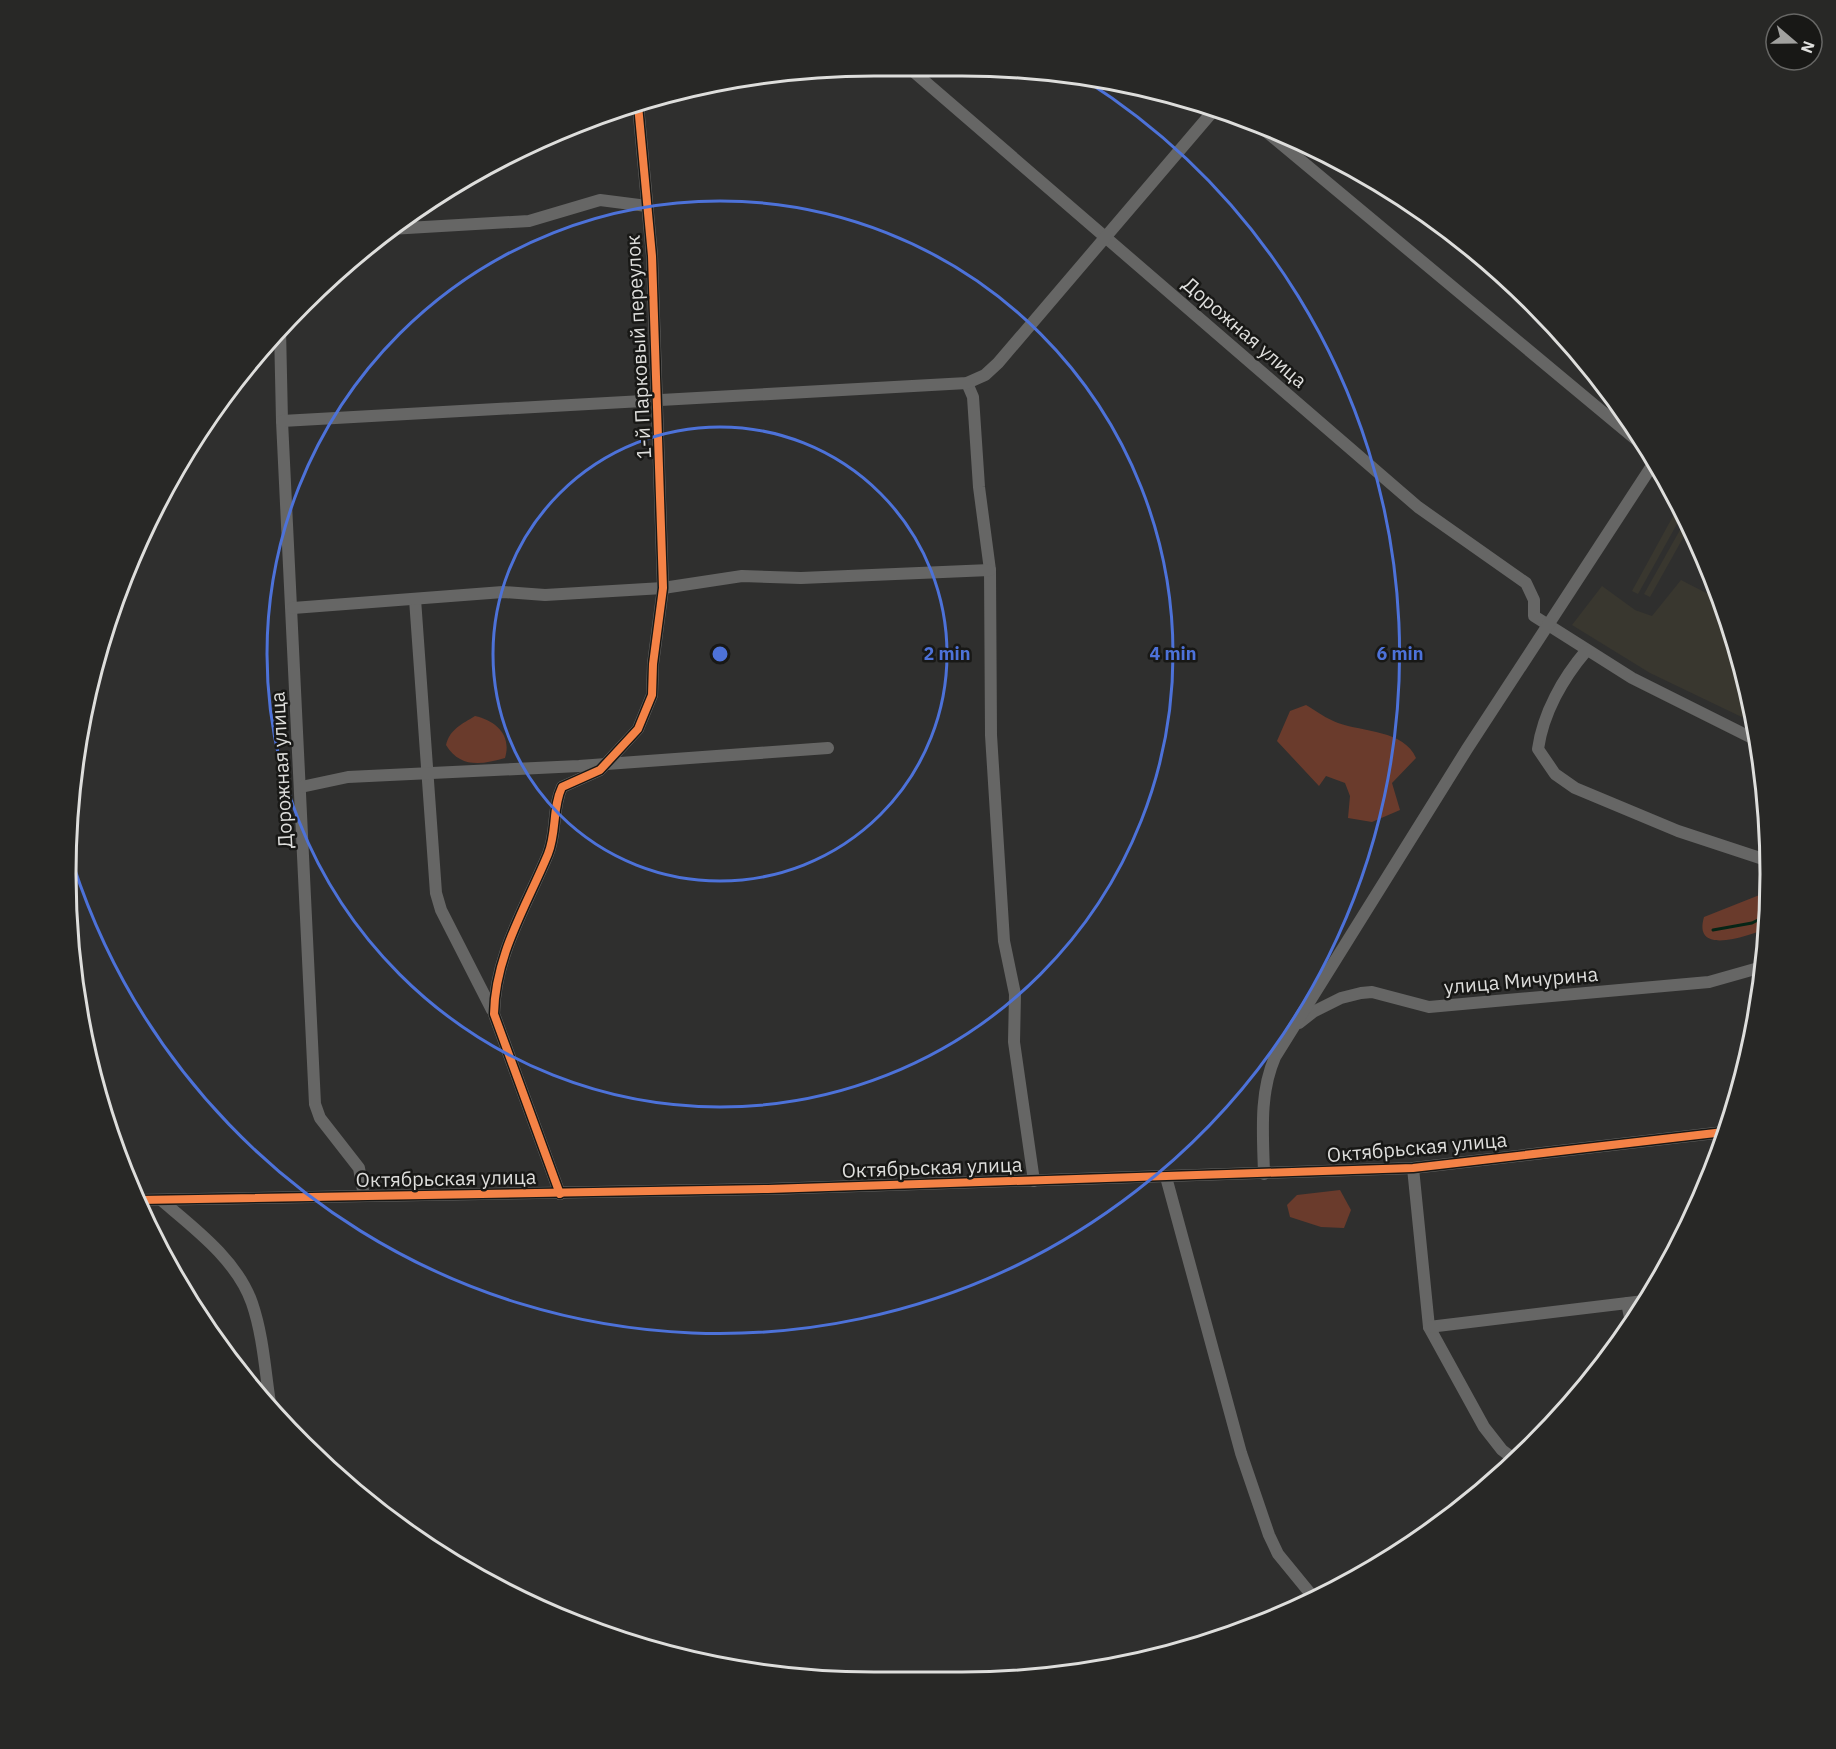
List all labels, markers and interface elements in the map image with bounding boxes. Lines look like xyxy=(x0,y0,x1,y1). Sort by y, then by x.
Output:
north arrow xyxy=(1764,12,1824,72)
text: N xyxy=(1797,38,1819,56)
street label: 1-й Парковый переулок xyxy=(619,234,657,460)
street label: Дорожная улица xyxy=(1177,270,1313,394)
text: 2 min xyxy=(923,642,971,665)
text: 4 min xyxy=(1149,642,1197,665)
text: 6 min xyxy=(1376,642,1424,665)
centre of rings xyxy=(710,644,730,664)
street label: Дорожная улица xyxy=(263,691,299,849)
street label: улица Мичурина xyxy=(1443,960,1600,1000)
street label: Октябрьская улица xyxy=(1326,1126,1509,1168)
street label: Октябрьская улица xyxy=(841,1150,1023,1184)
street label: Октябрьская улица xyxy=(355,1163,537,1193)

